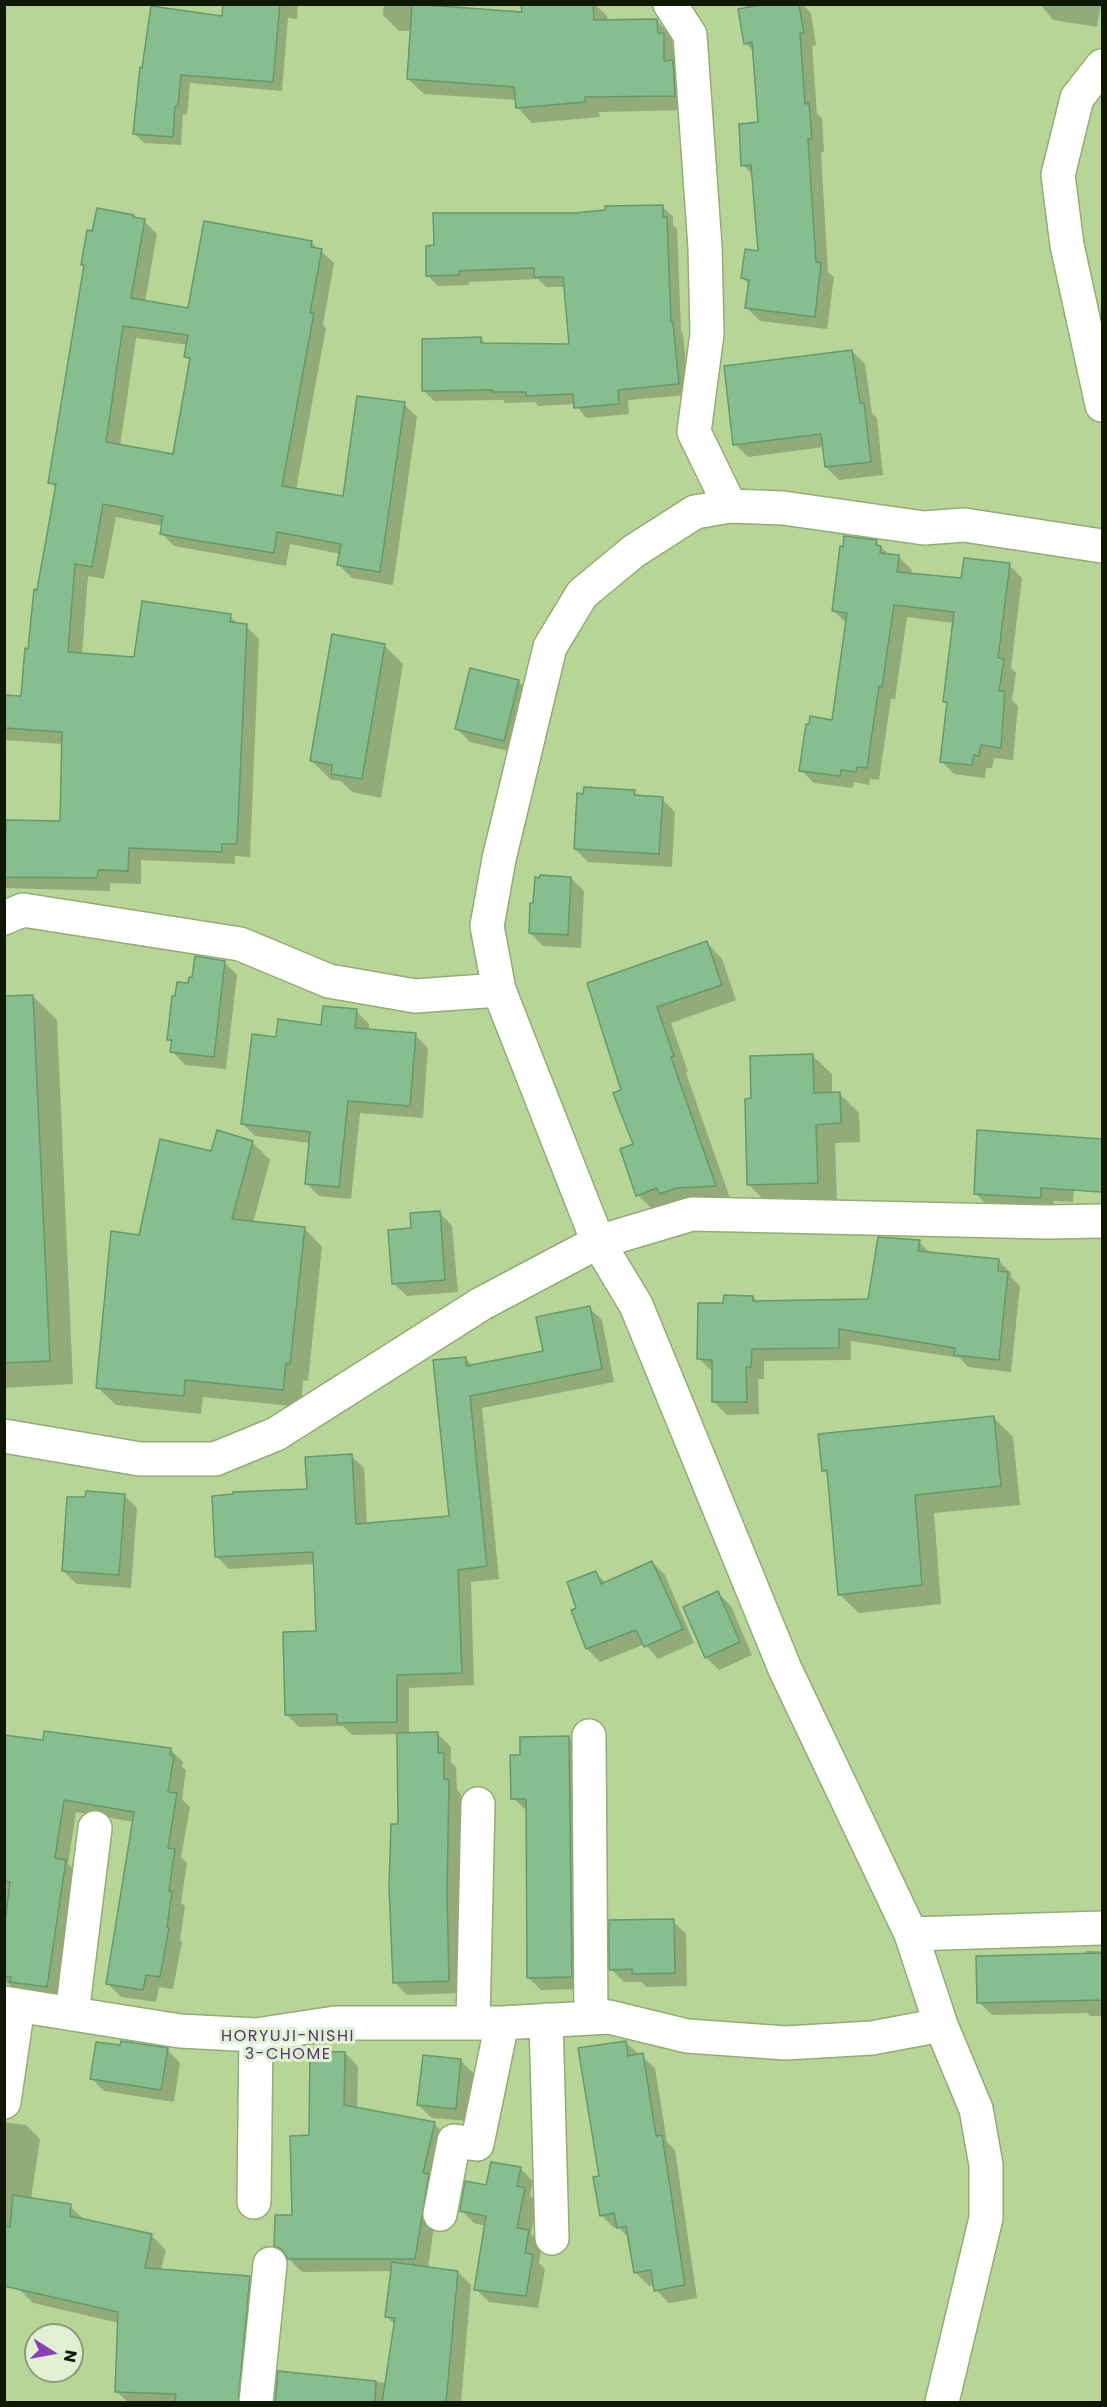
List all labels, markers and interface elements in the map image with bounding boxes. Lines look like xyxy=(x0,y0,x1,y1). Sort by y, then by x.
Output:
district label: HORYUJI-NISHI 3-CHOME xyxy=(221,2027,355,2065)
north arrow xyxy=(24,2323,84,2383)
text: N xyxy=(58,2348,83,2364)

